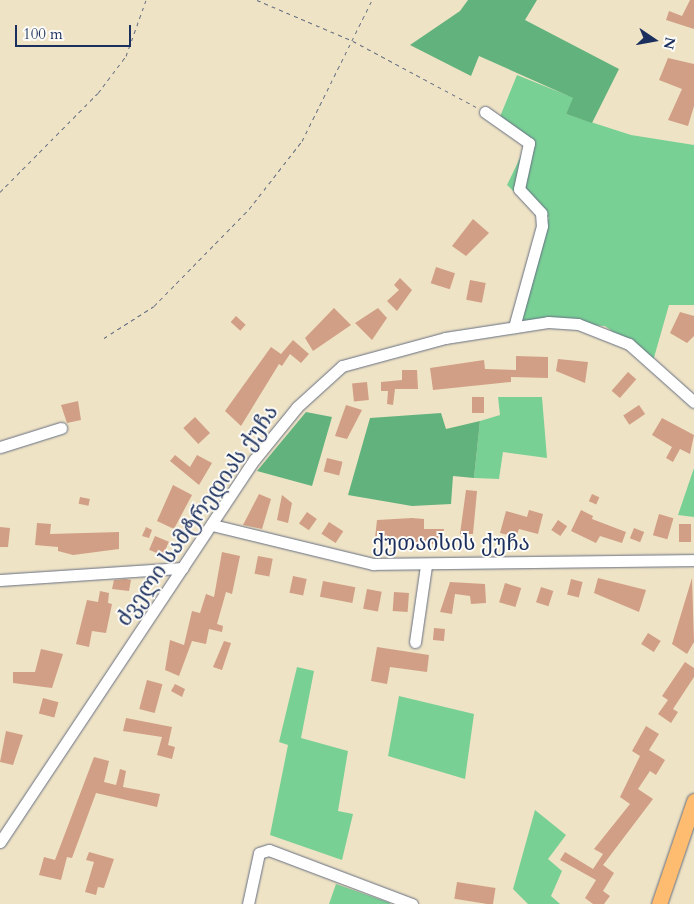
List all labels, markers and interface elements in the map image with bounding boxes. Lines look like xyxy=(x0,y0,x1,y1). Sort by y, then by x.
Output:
scale bar xyxy=(18,15,134,47)
north arrow xyxy=(629,15,679,65)
text: 100 m xyxy=(23,24,63,44)
text: N xyxy=(659,35,680,51)
street label: ძველი სამტრედიას ქუჩა xyxy=(112,401,284,631)
street label: ქუთაისის ქუჩა xyxy=(372,531,530,557)

